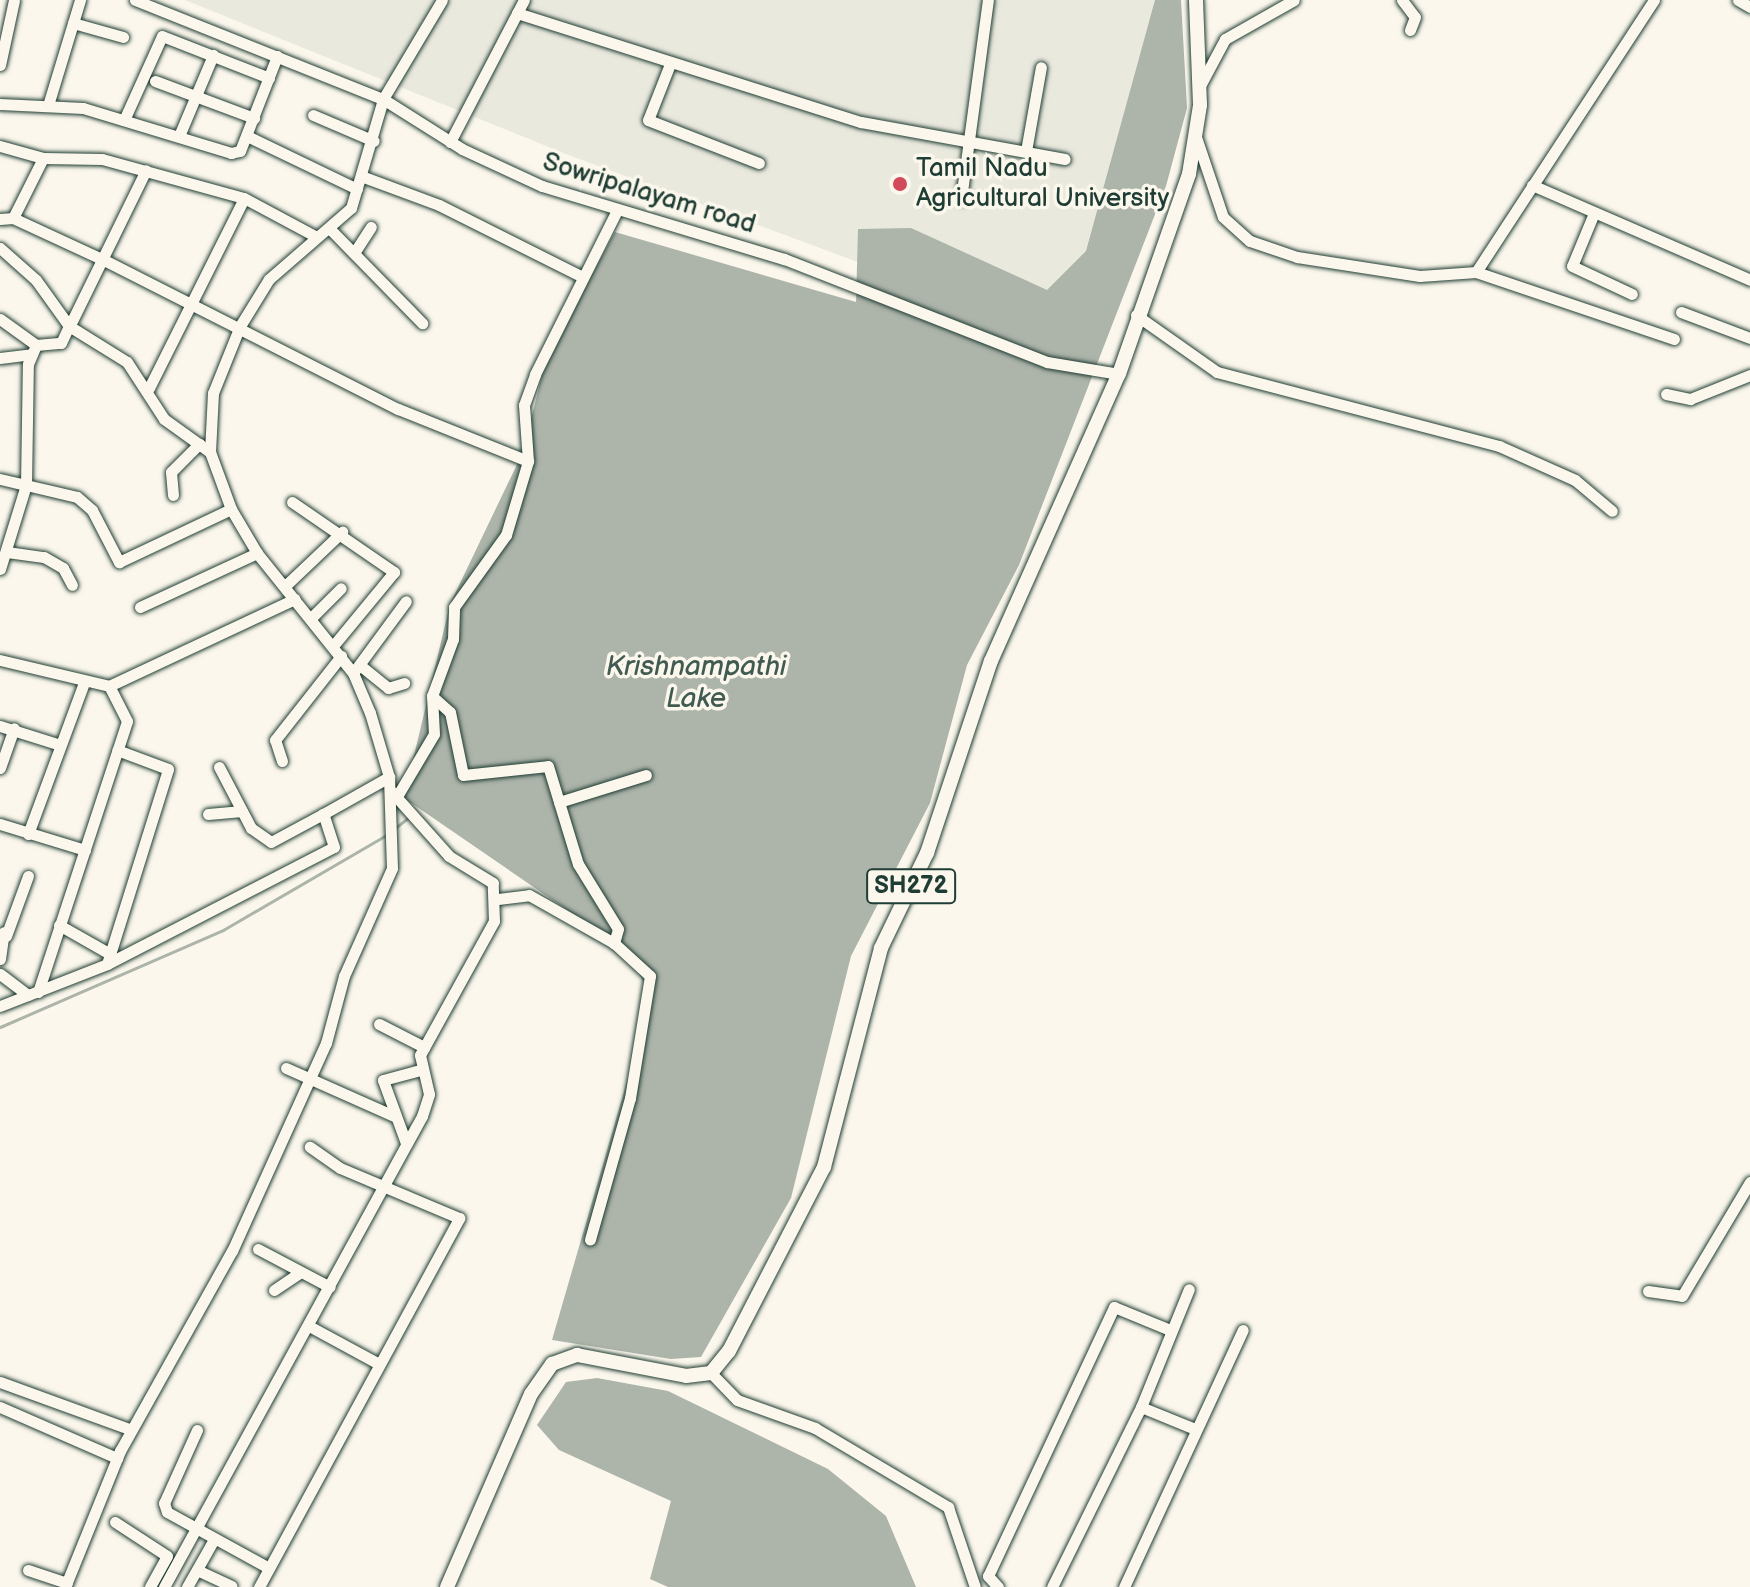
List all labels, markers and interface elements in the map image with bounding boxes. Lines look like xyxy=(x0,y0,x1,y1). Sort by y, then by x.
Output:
street label: Sowripalayam road xyxy=(539,147,759,241)
place label: Tamil Nadu Agricultural University xyxy=(916,153,1169,214)
marker: Tamil Nadu Agricultural University xyxy=(891,175,909,193)
water label: Krishnampathi Lake xyxy=(606,650,786,716)
road number: SH272 xyxy=(865,866,957,906)

